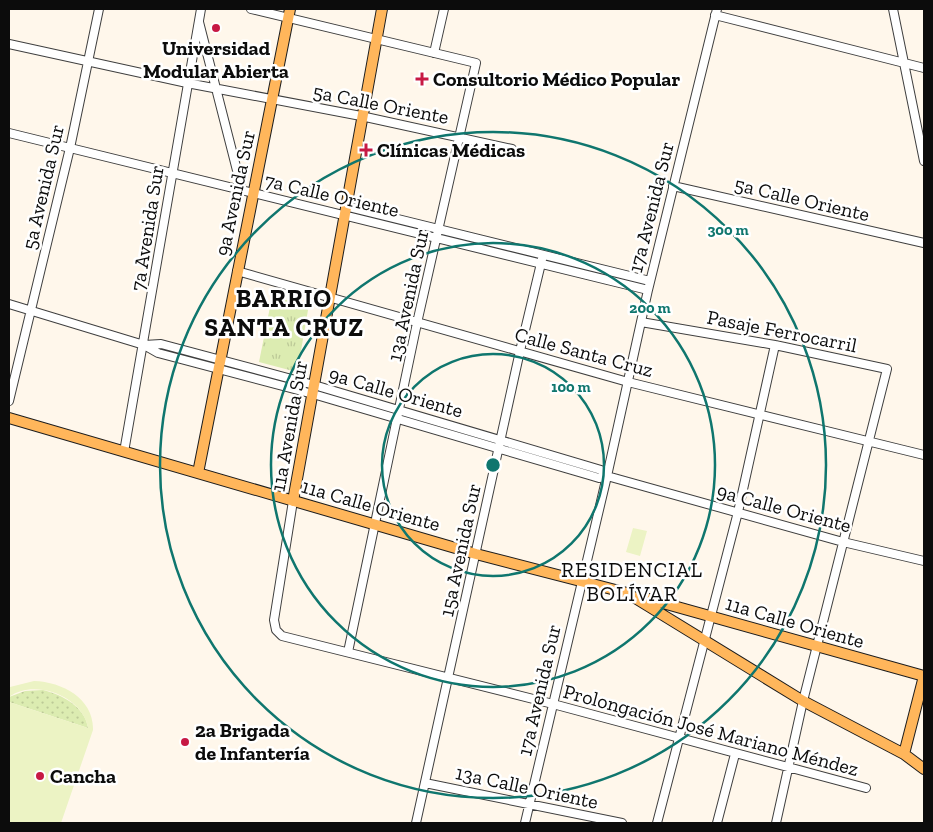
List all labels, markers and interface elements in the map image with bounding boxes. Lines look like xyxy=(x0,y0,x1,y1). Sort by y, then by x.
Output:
marker: Universidad Modular Abierta xyxy=(210,22,222,34)
place label: Universidad Modular Abierta xyxy=(143,36,289,83)
place label: Consultorio Médico Popular xyxy=(433,67,680,91)
marker: Consultorio Médico Popular xyxy=(415,72,429,86)
street label: 5a Calle Oriente xyxy=(311,79,451,129)
street label: 5a Avenida Sur xyxy=(17,122,69,252)
street label: 9a Avenida Sur xyxy=(210,128,260,258)
place label: Clínicas Médicas xyxy=(377,138,525,162)
street label: 17a Avenida Sur xyxy=(623,139,679,275)
marker: Clínicas Médicas xyxy=(359,143,373,157)
street label: 7a Avenida Sur xyxy=(125,163,169,293)
street label: 7a Calle Oriente xyxy=(263,168,401,222)
street label: 5a Calle Oriente xyxy=(732,172,872,226)
text: 300 m xyxy=(707,221,749,239)
street label: 13a Avenida Sur xyxy=(382,227,434,363)
district label: BARRIO SANTA CRUZ xyxy=(204,283,364,342)
text: 200 m xyxy=(629,299,671,317)
street label: Pasaje Ferrocarril xyxy=(705,305,859,357)
street label: Calle Santa Cruz xyxy=(512,322,656,382)
street label: 11a Avenida Sur xyxy=(266,359,312,493)
street label: 9a Calle Oriente xyxy=(326,361,466,423)
text: 100 m xyxy=(551,378,591,396)
centre of rings xyxy=(484,456,502,474)
street label: 11a Calle Oriente xyxy=(299,474,443,536)
street label: 9a Calle Oriente xyxy=(714,479,854,537)
street label: 15a Avenida Sur xyxy=(434,481,486,619)
district label: RESIDENCIAL BOLÍVAR xyxy=(561,557,703,606)
street label: 11a Calle Oriente xyxy=(723,591,867,653)
street label: 17a Avenida Sur xyxy=(512,622,566,758)
street label: Prolongación José Mariano Méndez xyxy=(561,679,861,781)
place label: 2a Brigada de Infantería xyxy=(195,718,310,765)
marker: 2a Brigada de Infantería xyxy=(179,736,191,748)
street label: 13a Calle Oriente xyxy=(454,760,600,814)
place label: Cancha xyxy=(50,764,116,788)
marker: Cancha xyxy=(34,770,46,782)

